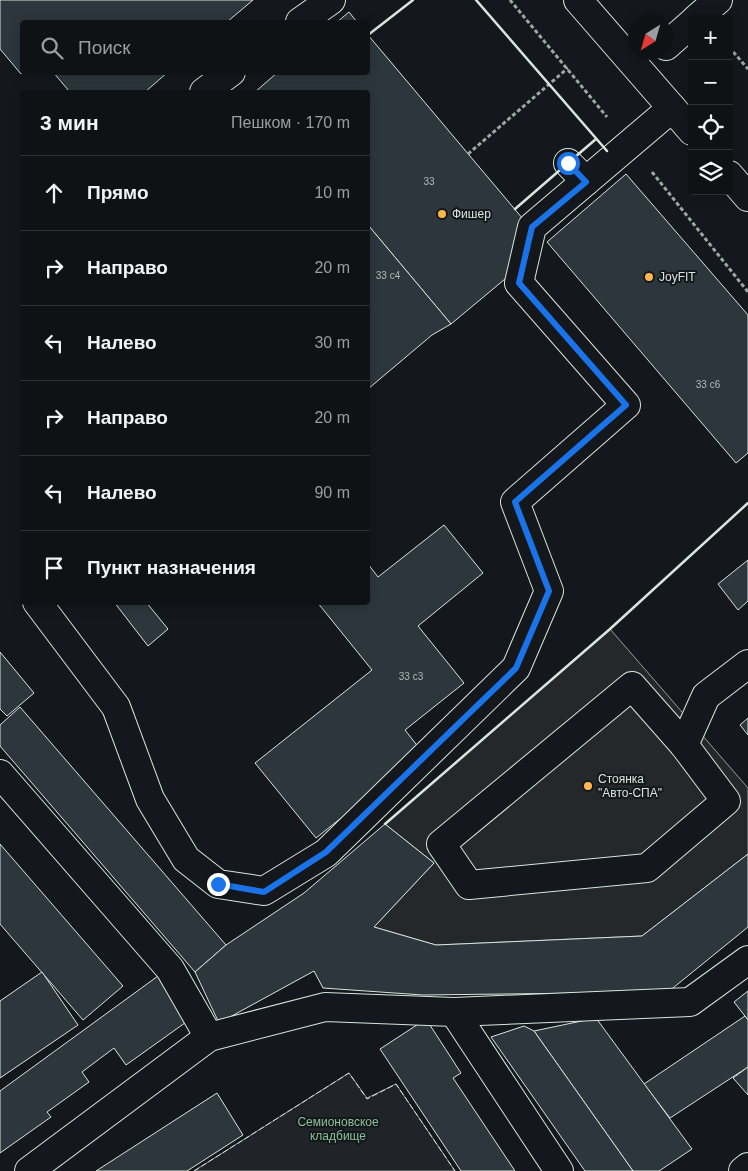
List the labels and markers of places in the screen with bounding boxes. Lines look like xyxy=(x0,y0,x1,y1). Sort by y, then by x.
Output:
place label: Фишер xyxy=(452,207,491,221)
marker: Фишер xyxy=(436,208,448,220)
place label: JoyFIT xyxy=(659,270,696,284)
marker: JoyFIT xyxy=(643,271,655,283)
place label: Стоянка "Авто-СПА" xyxy=(598,772,662,800)
marker: Стоянка "Авто-СПА" xyxy=(582,780,594,792)

